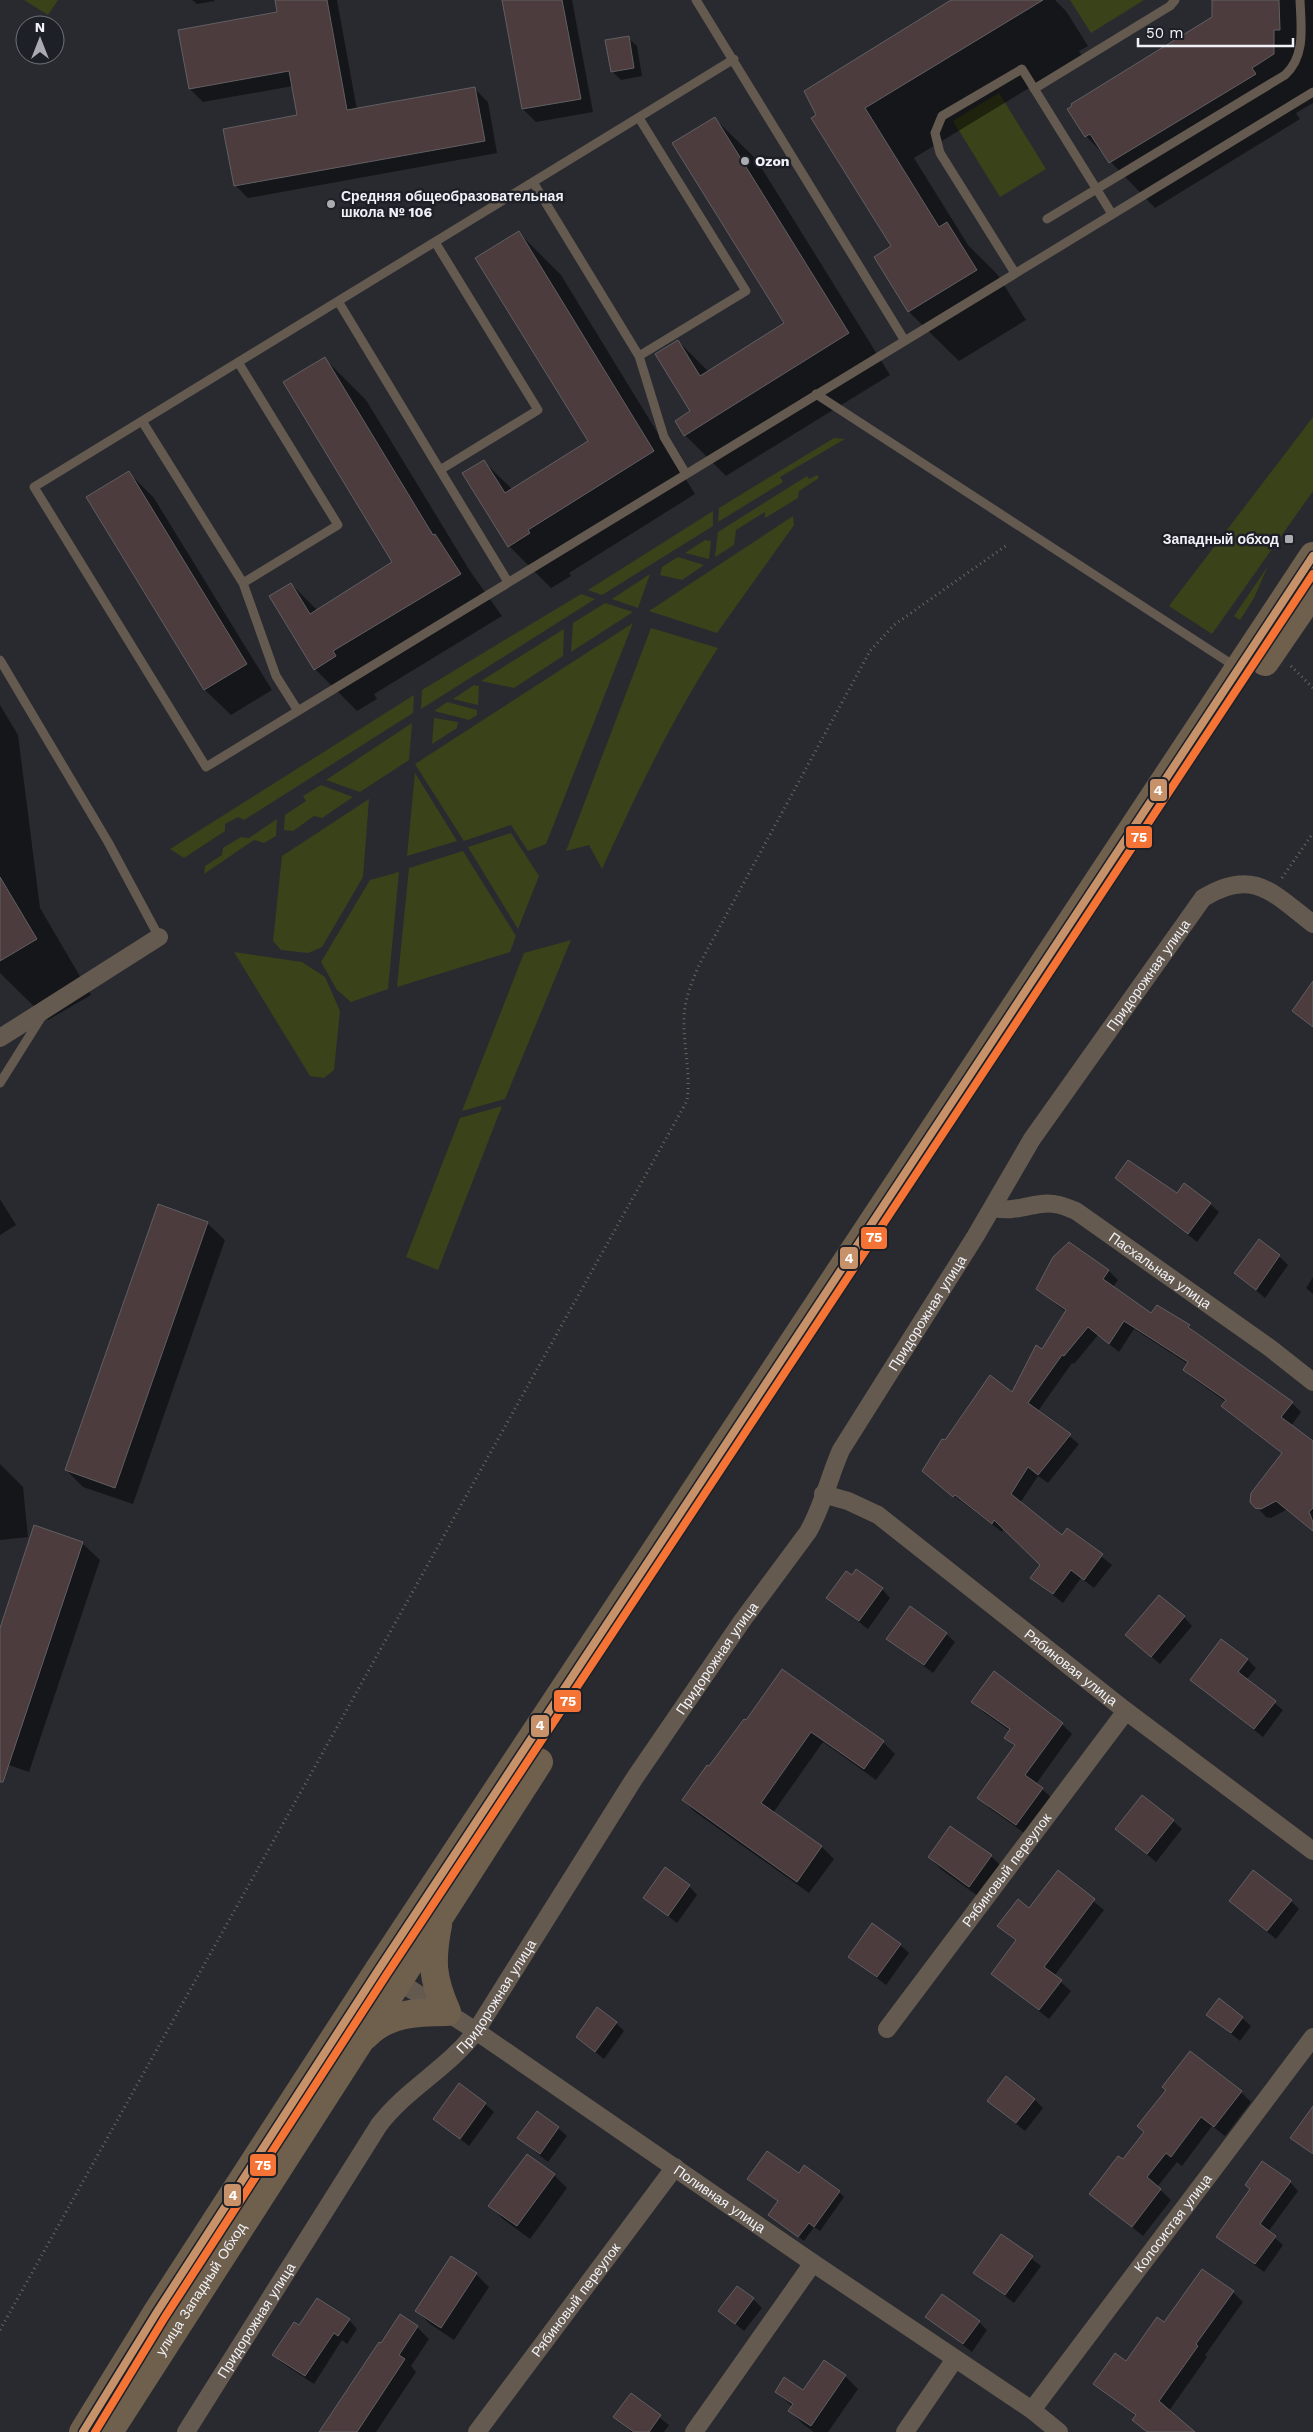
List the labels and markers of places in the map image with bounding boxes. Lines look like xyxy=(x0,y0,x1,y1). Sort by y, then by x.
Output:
place label: Ozon xyxy=(755,153,790,169)
marker: Ozon xyxy=(739,155,751,167)
place label: Средняя общеобразовательная школа № 106 xyxy=(341,188,564,220)
marker: Средняя общеобразовательная школа № 106 xyxy=(325,198,337,210)
place label: Западный обход xyxy=(1163,531,1279,547)
marker: Западный обход xyxy=(1283,533,1295,545)

